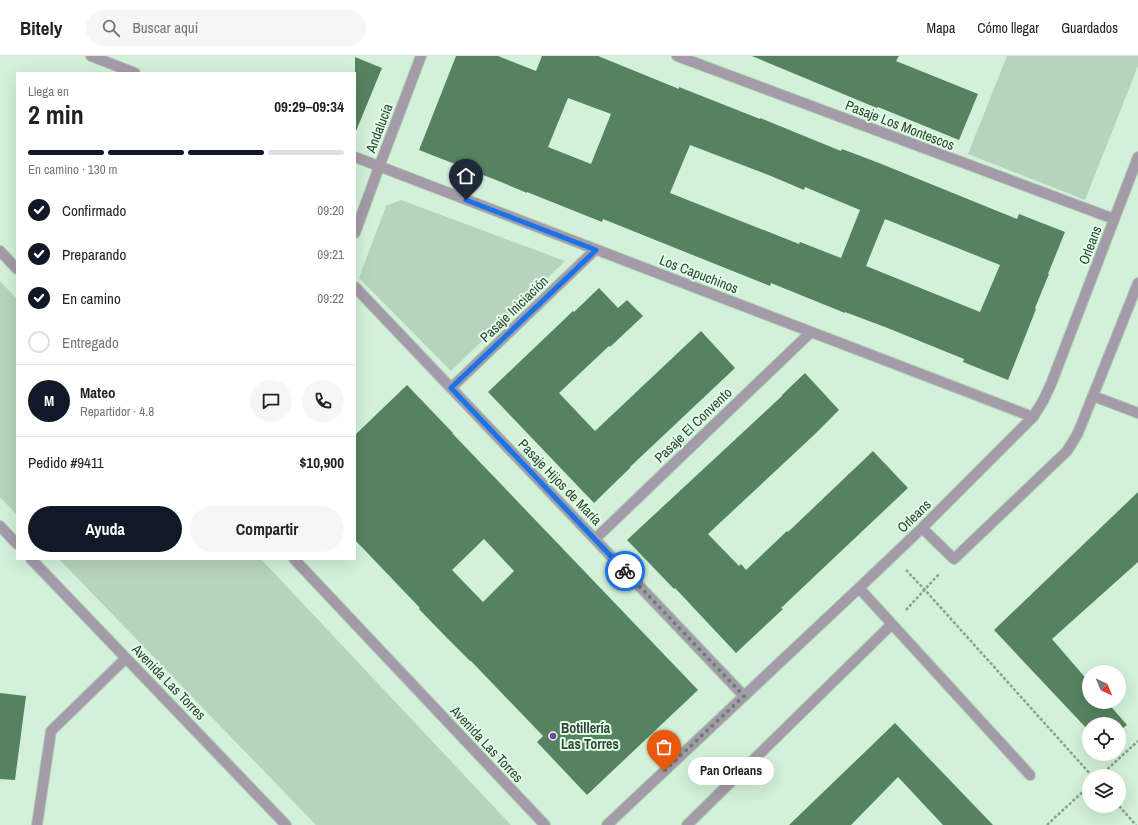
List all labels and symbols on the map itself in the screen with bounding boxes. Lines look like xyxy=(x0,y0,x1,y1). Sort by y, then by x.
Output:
street label: Pasaje Los Montescos xyxy=(843,96,957,154)
street label: Andalucía xyxy=(361,100,397,156)
pin xyxy=(449,159,483,200)
street label: Orleans xyxy=(1074,223,1106,267)
street label: Los Capuchinos xyxy=(657,251,741,297)
street label: Pasaje Iniciación xyxy=(476,272,552,346)
street label: Pasaje El Convento xyxy=(650,384,736,466)
street label: Pasaje Hijos de María xyxy=(514,435,606,529)
street label: Orleans xyxy=(893,495,935,536)
courier xyxy=(605,551,645,591)
street label: Avenida Las Torres xyxy=(128,640,210,724)
north arrow xyxy=(1082,665,1126,709)
street label: Avenida Las Torres xyxy=(446,701,527,786)
place label: Botillería Las Torres xyxy=(561,719,619,753)
pin xyxy=(647,730,681,771)
marker: Botillería Las Torres xyxy=(548,731,558,741)
callout: Pan Orleans xyxy=(688,757,774,785)

